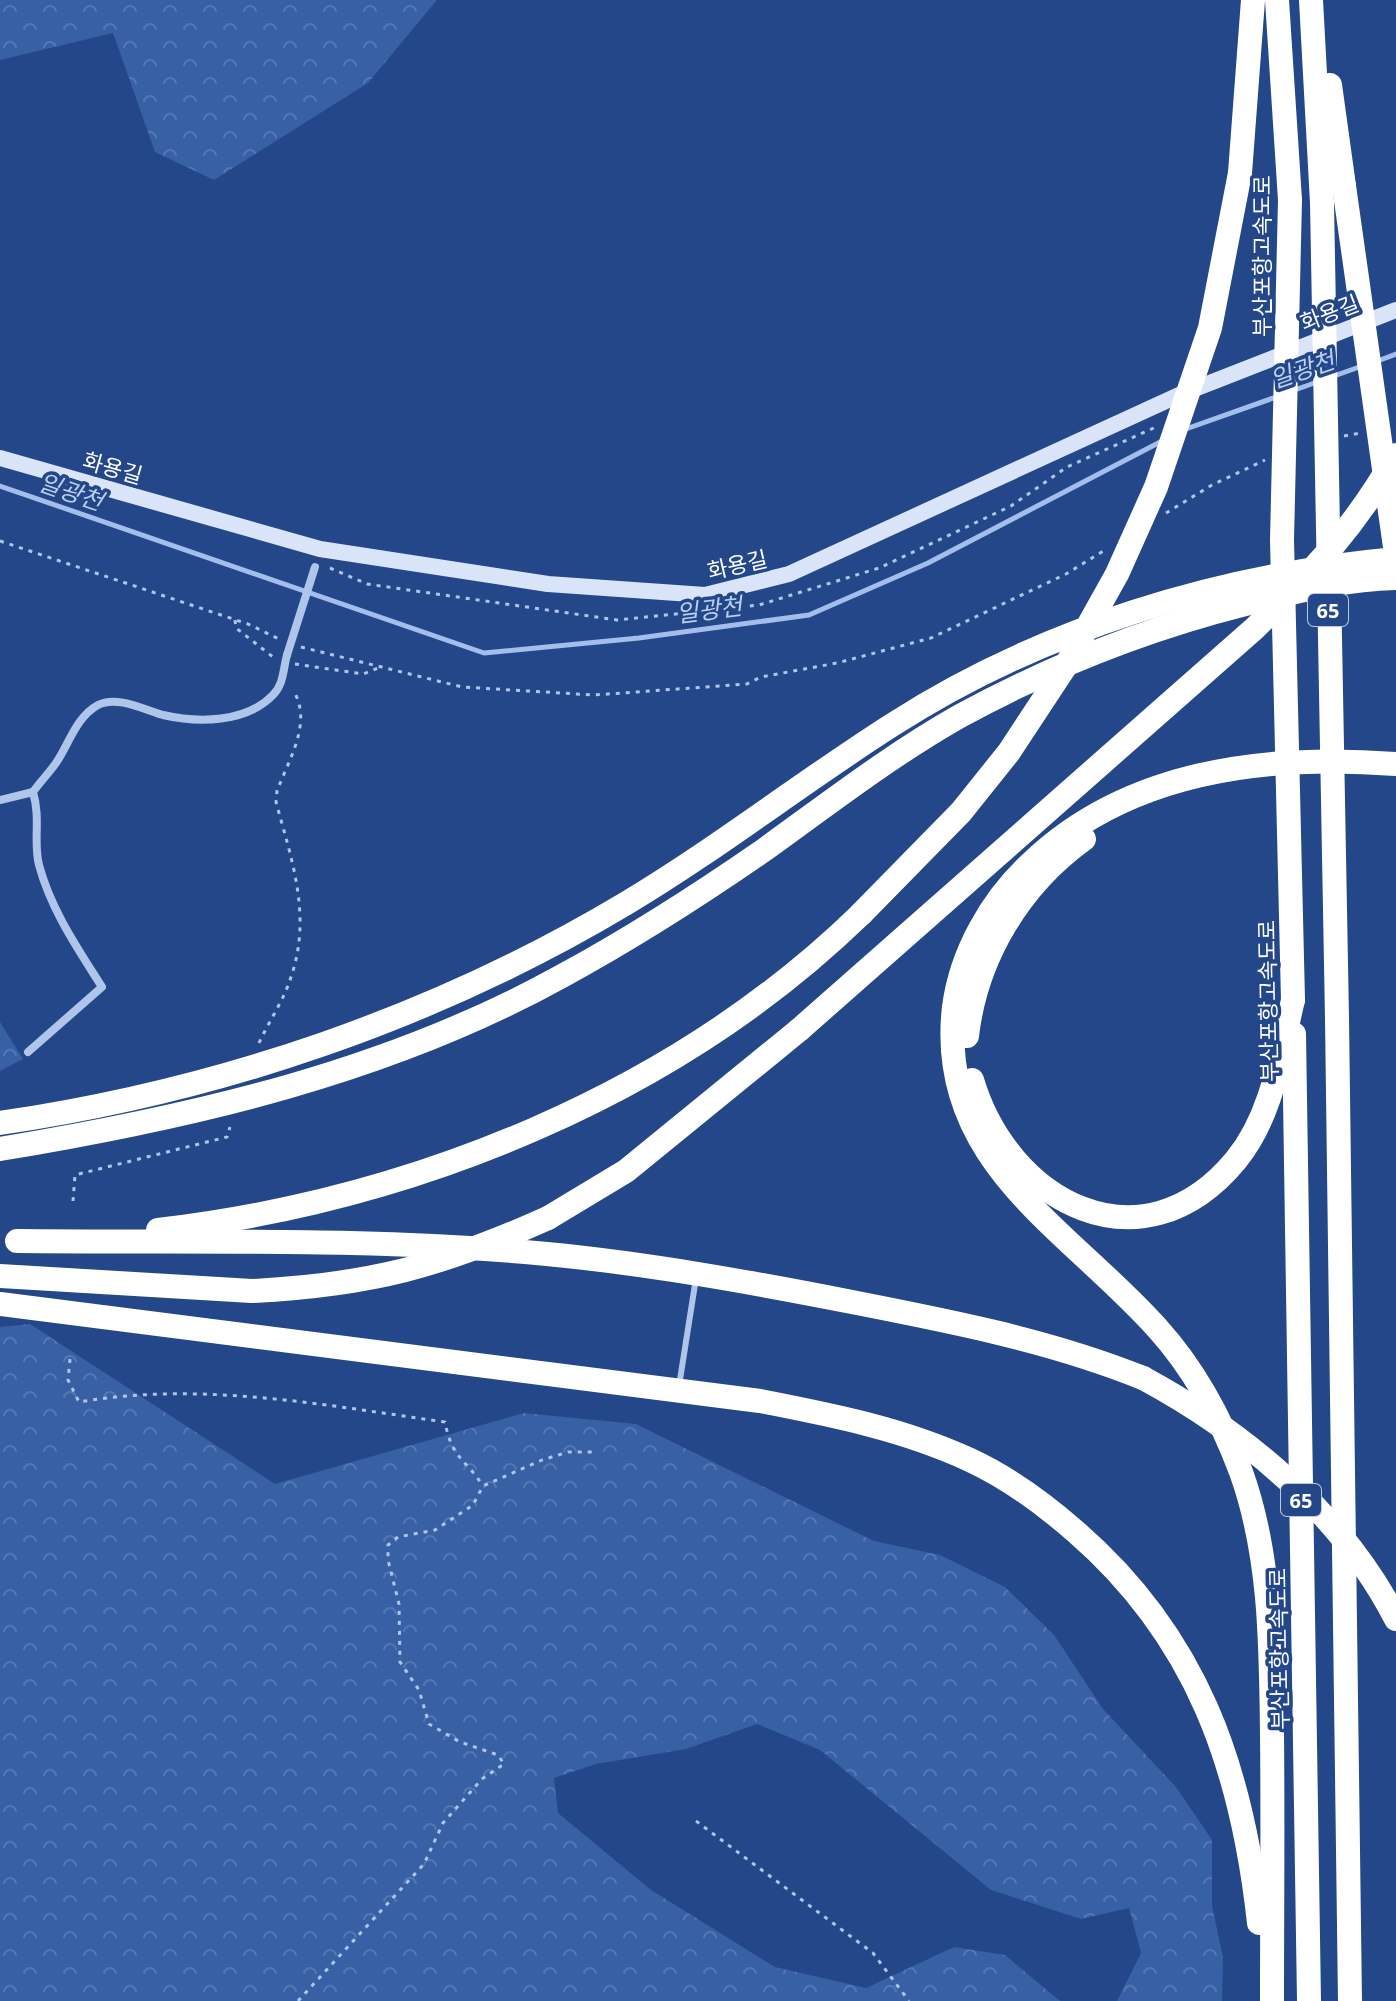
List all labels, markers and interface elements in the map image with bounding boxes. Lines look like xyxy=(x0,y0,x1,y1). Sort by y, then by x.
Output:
street label: 부산포항고속도로 xyxy=(1246,175,1276,337)
street label: 화용길 xyxy=(1295,287,1363,337)
water label: 일광천 xyxy=(1265,342,1341,395)
street label: 화용길 xyxy=(80,444,146,490)
water label: 일광천 xyxy=(34,465,110,518)
street label: 화용길 xyxy=(704,543,770,585)
water label: 일광천 xyxy=(674,588,747,629)
road number: 65 xyxy=(1308,594,1348,626)
street label: 부산포항고속도로 xyxy=(1251,920,1283,1082)
road number: 65 xyxy=(1281,1484,1321,1516)
street label: 부산포항고속도로 xyxy=(1262,1568,1294,1730)

